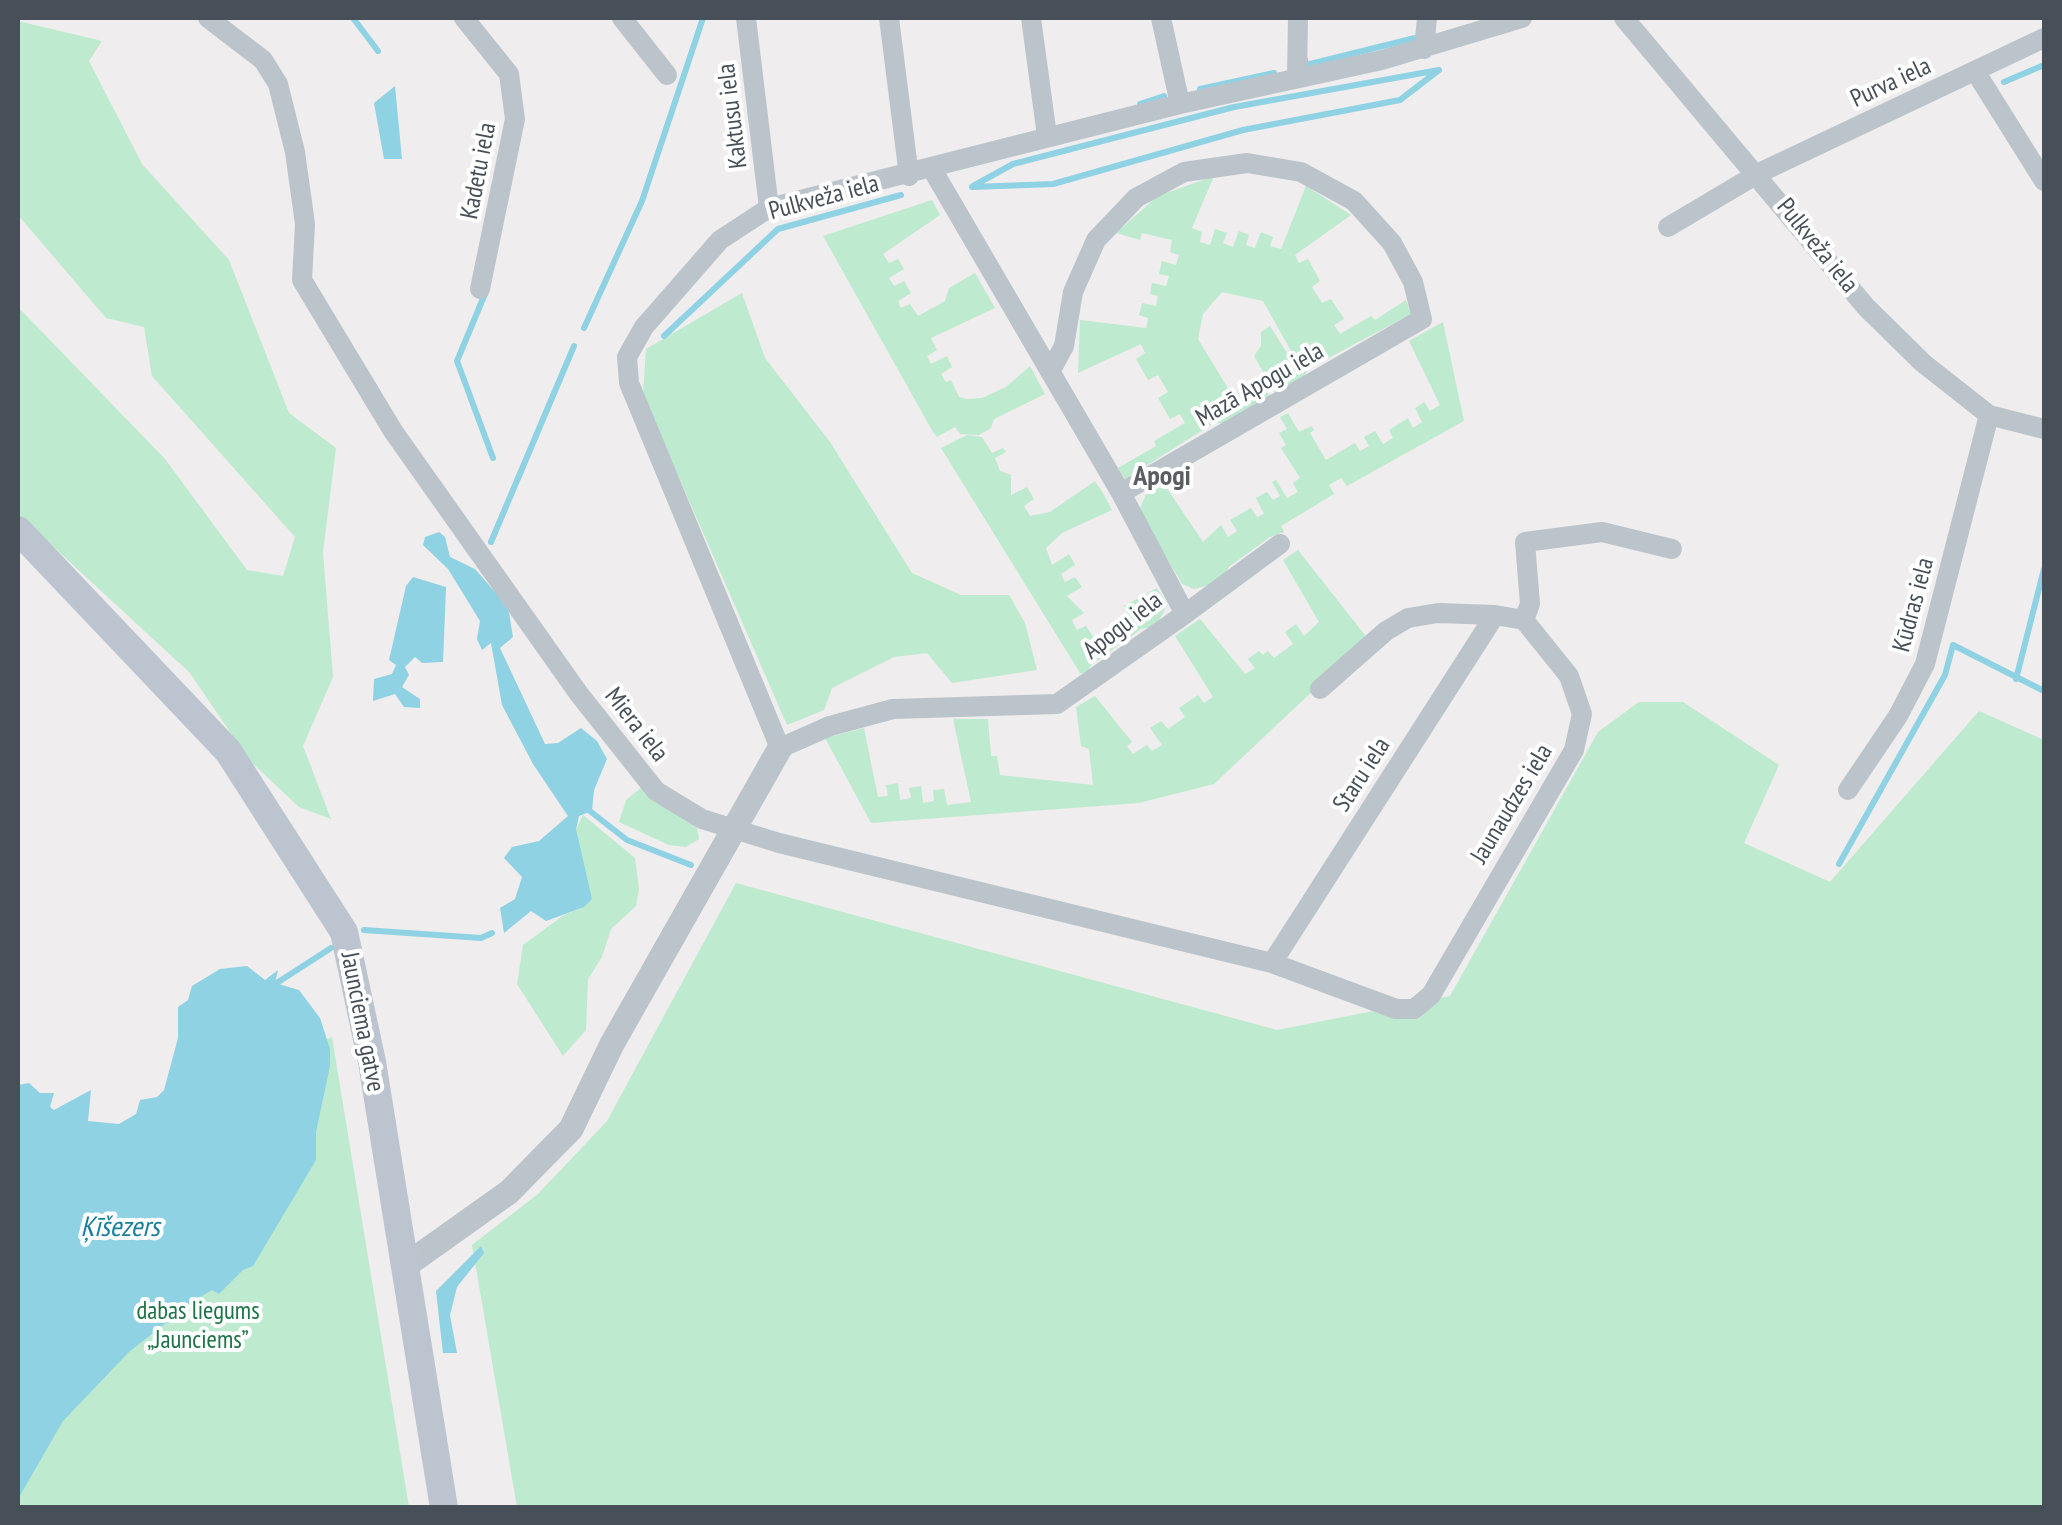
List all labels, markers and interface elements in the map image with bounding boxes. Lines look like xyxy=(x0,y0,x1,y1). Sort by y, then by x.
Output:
street label: Purva iela xyxy=(1846,51,1936,115)
street label: Kaktusu iela xyxy=(712,62,754,170)
street label: Kadetu iela xyxy=(455,120,503,222)
street label: Pulkveža iela xyxy=(766,169,882,227)
street label: Pulkveža iela xyxy=(1770,193,1864,299)
street label: Mazā Apogu iela xyxy=(1191,336,1329,434)
district label: Apogi xyxy=(1133,460,1191,494)
street label: Kūdras iela xyxy=(1887,555,1941,655)
street label: Apogu iela xyxy=(1078,586,1168,666)
street label: Miera iela xyxy=(598,682,674,768)
street label: Staru iela xyxy=(1327,732,1397,818)
street label: Jaunaudzes iela xyxy=(1465,739,1559,869)
street label: Jaunciema gatve xyxy=(334,950,390,1094)
water label: Ķīšezers xyxy=(80,1211,160,1245)
park label: dabas liegums „Jaunciems” xyxy=(136,1297,260,1356)

